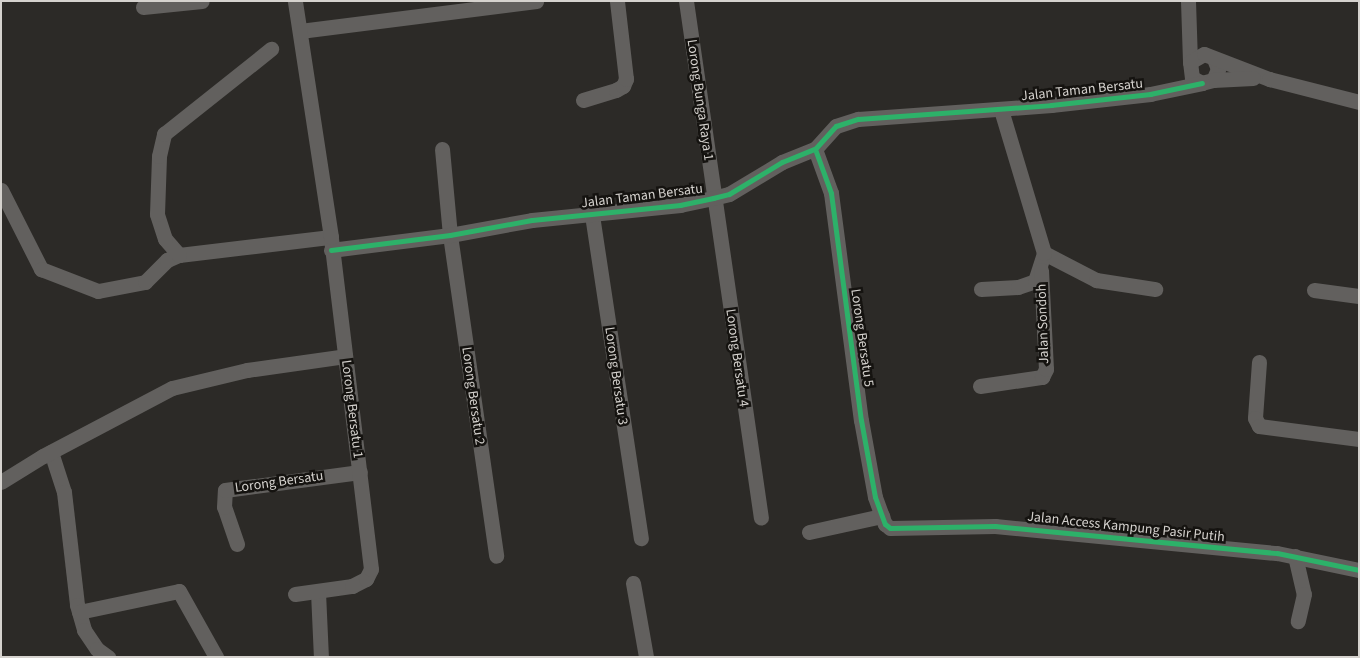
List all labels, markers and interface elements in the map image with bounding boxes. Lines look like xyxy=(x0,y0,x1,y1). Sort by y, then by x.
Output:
street label: Lorong Bunga Raya 1 xyxy=(683,38,717,162)
street label: Jalan Taman Bersatu xyxy=(1020,75,1144,105)
street label: Jalan Taman Bersatu xyxy=(580,180,704,212)
street label: Jalan Sondoh xyxy=(1033,283,1053,365)
street label: Lorong Bersatu 5 xyxy=(847,288,877,388)
street label: Lorong Bersatu 4 xyxy=(722,308,752,408)
street label: Lorong Bersatu 3 xyxy=(601,326,631,426)
street label: Lorong Bersatu 2 xyxy=(458,346,488,446)
street label: Lorong Bersatu 1 xyxy=(338,359,366,459)
street label: Lorong Bersatu xyxy=(234,467,324,497)
street label: Jalan Access Kampung Pasir Putih xyxy=(1026,508,1226,546)

